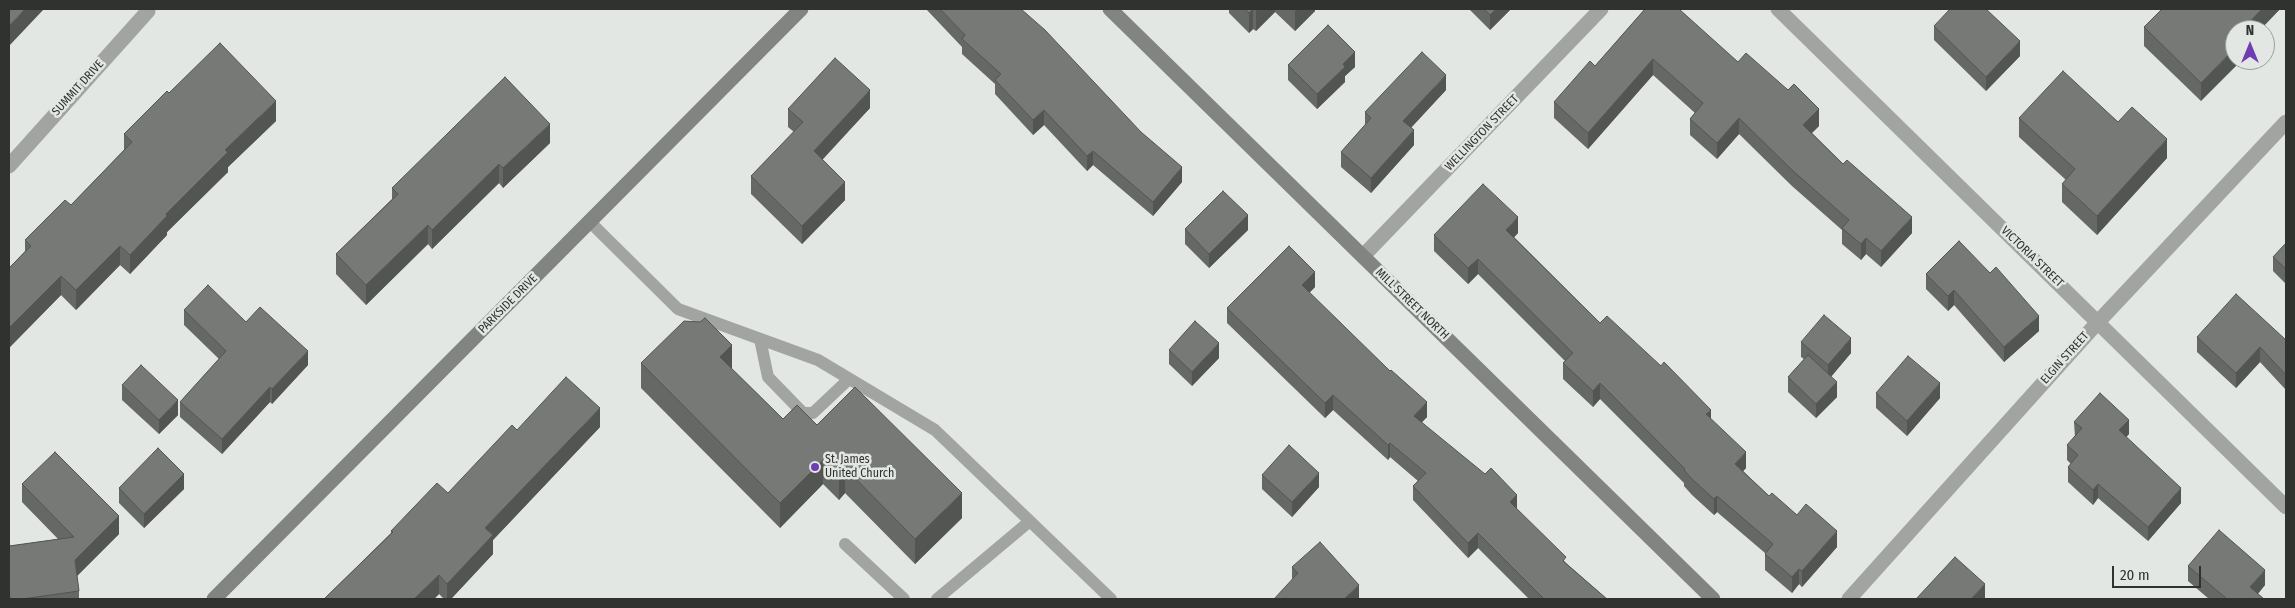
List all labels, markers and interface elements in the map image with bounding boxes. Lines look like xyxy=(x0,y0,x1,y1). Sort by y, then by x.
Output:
north arrow xyxy=(2225,20,2275,70)
text: N xyxy=(2246,22,2254,39)
street label: SUMMIT DRIVE xyxy=(49,57,107,119)
street label: WELLINGTON STREET xyxy=(1442,92,1522,174)
street label: VICTORIA STREET xyxy=(1998,224,2066,290)
street label: MILL STREET NORTH xyxy=(1372,265,1452,343)
street label: PARKSIDE DRIVE xyxy=(475,271,541,337)
street label: ELGIN STREET xyxy=(2038,329,2092,387)
place label: St. James United Church xyxy=(825,453,894,481)
marker: St. James United Church xyxy=(809,461,821,473)
scale bar xyxy=(2115,556,2204,588)
text: 20 m xyxy=(2120,566,2150,584)

